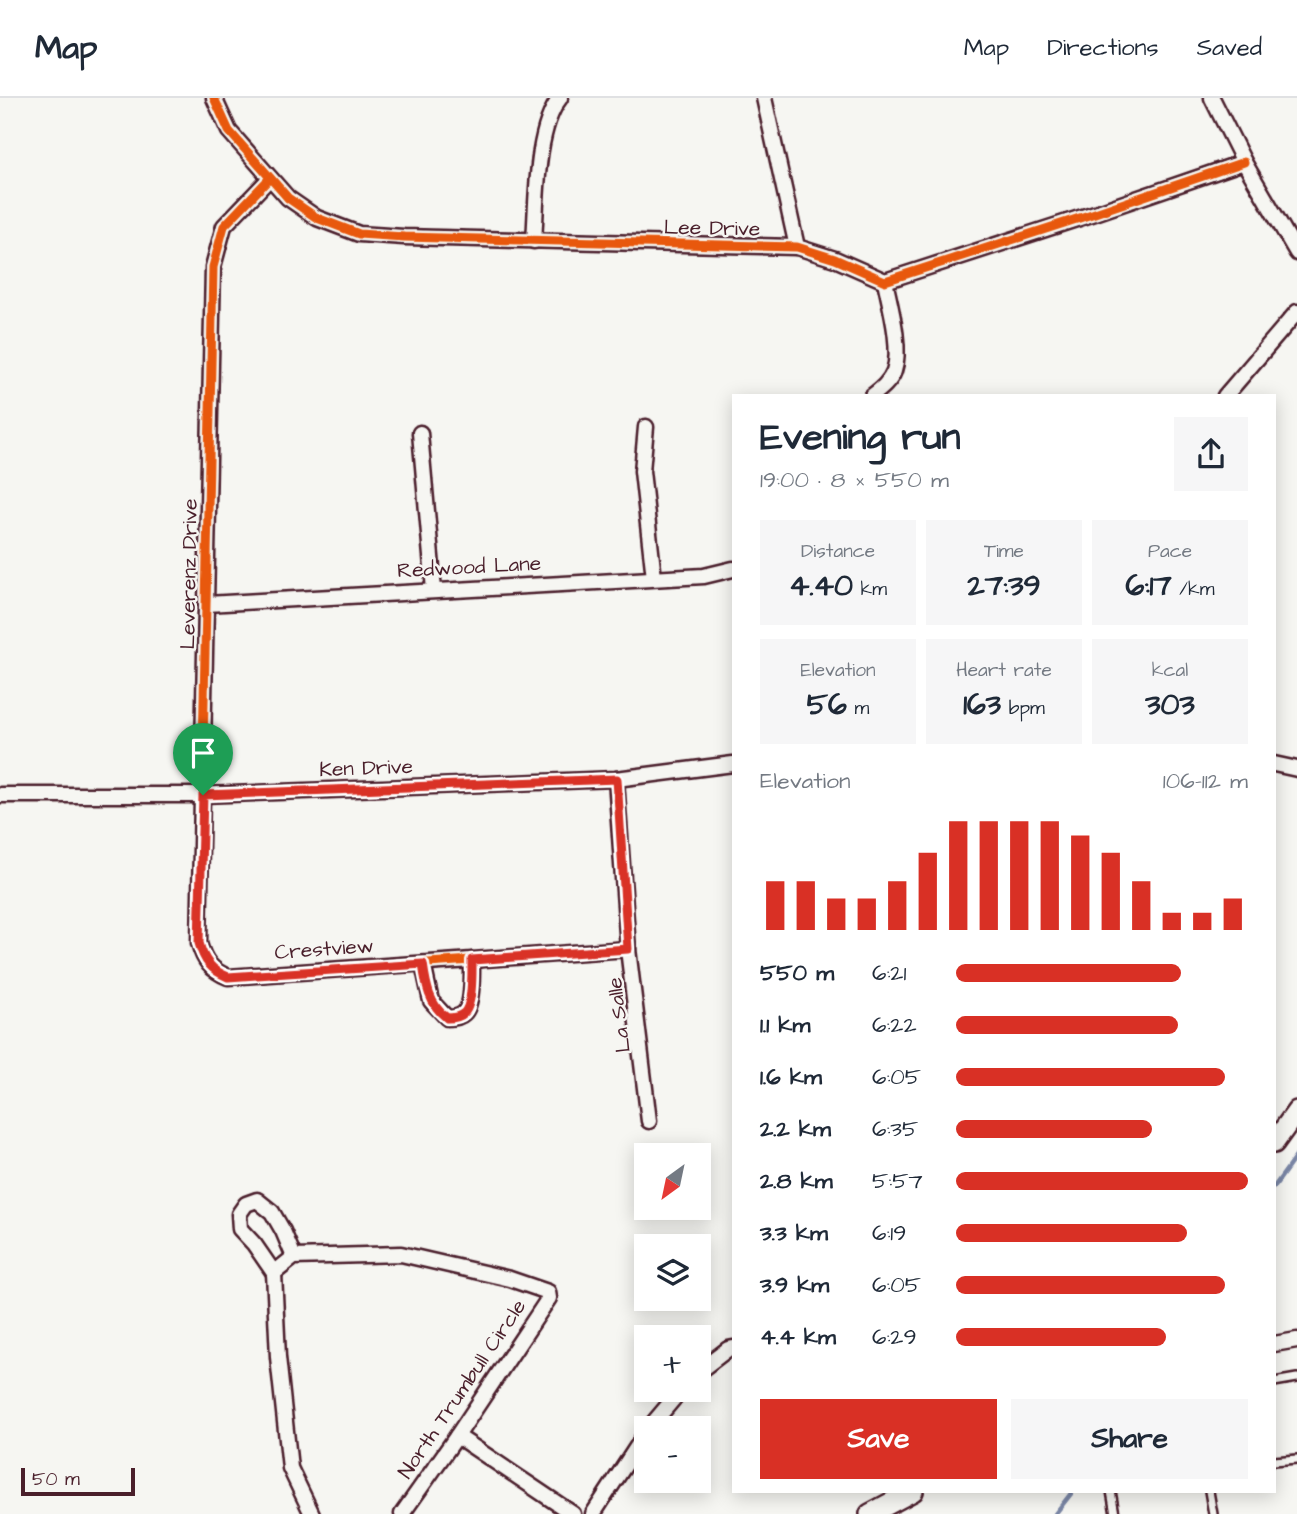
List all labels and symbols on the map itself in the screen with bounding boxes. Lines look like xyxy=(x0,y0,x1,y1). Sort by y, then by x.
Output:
street label: Lee Drive xyxy=(664,213,760,243)
street label: Leverenz Drive xyxy=(173,498,205,650)
street label: Redwood Lane xyxy=(396,549,542,585)
pin xyxy=(173,723,233,795)
street label: Ken Drive xyxy=(319,752,413,784)
street label: Crestview xyxy=(273,931,375,967)
street label: La Salle xyxy=(600,976,638,1054)
north arrow xyxy=(634,1143,710,1220)
street label: North Trumbull Circle xyxy=(391,1294,533,1484)
scale bar xyxy=(21,1465,135,1497)

